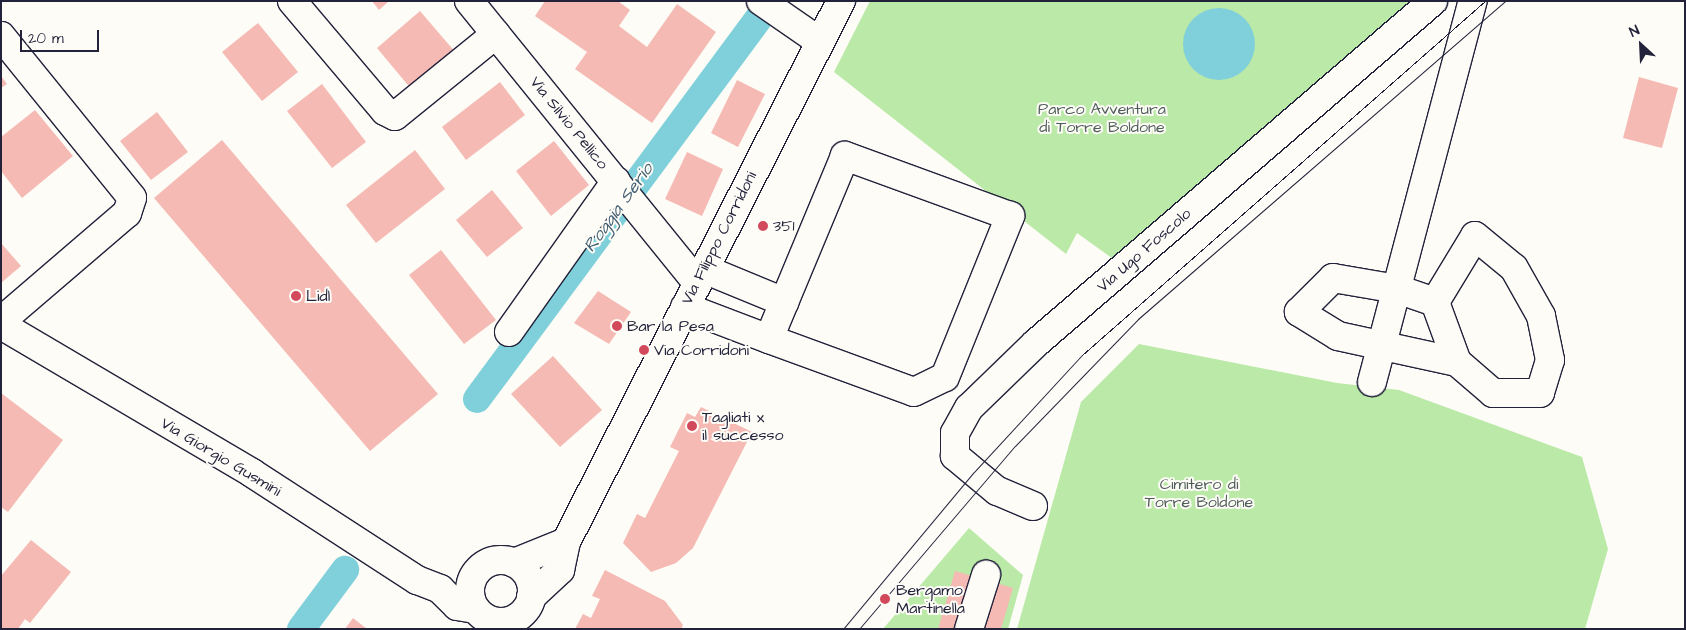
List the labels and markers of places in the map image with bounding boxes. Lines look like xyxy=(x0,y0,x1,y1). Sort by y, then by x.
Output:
place label: 351 xyxy=(773,216,795,236)
marker: 351 xyxy=(757,220,769,232)
place label: Lidl xyxy=(306,286,330,306)
marker: Lidl xyxy=(290,290,302,302)
place label: Bar la Pesa xyxy=(627,316,714,336)
marker: Bar la Pesa xyxy=(611,320,623,332)
place label: Via Corridoni xyxy=(654,340,749,360)
marker: Via Corridoni xyxy=(638,344,650,356)
place label: Tagliati x il successo xyxy=(702,407,783,445)
marker: Tagliati x il successo xyxy=(686,420,698,432)
place label: Bergamo Martinella xyxy=(896,580,965,618)
marker: Bergamo Martinella xyxy=(878,592,892,606)

